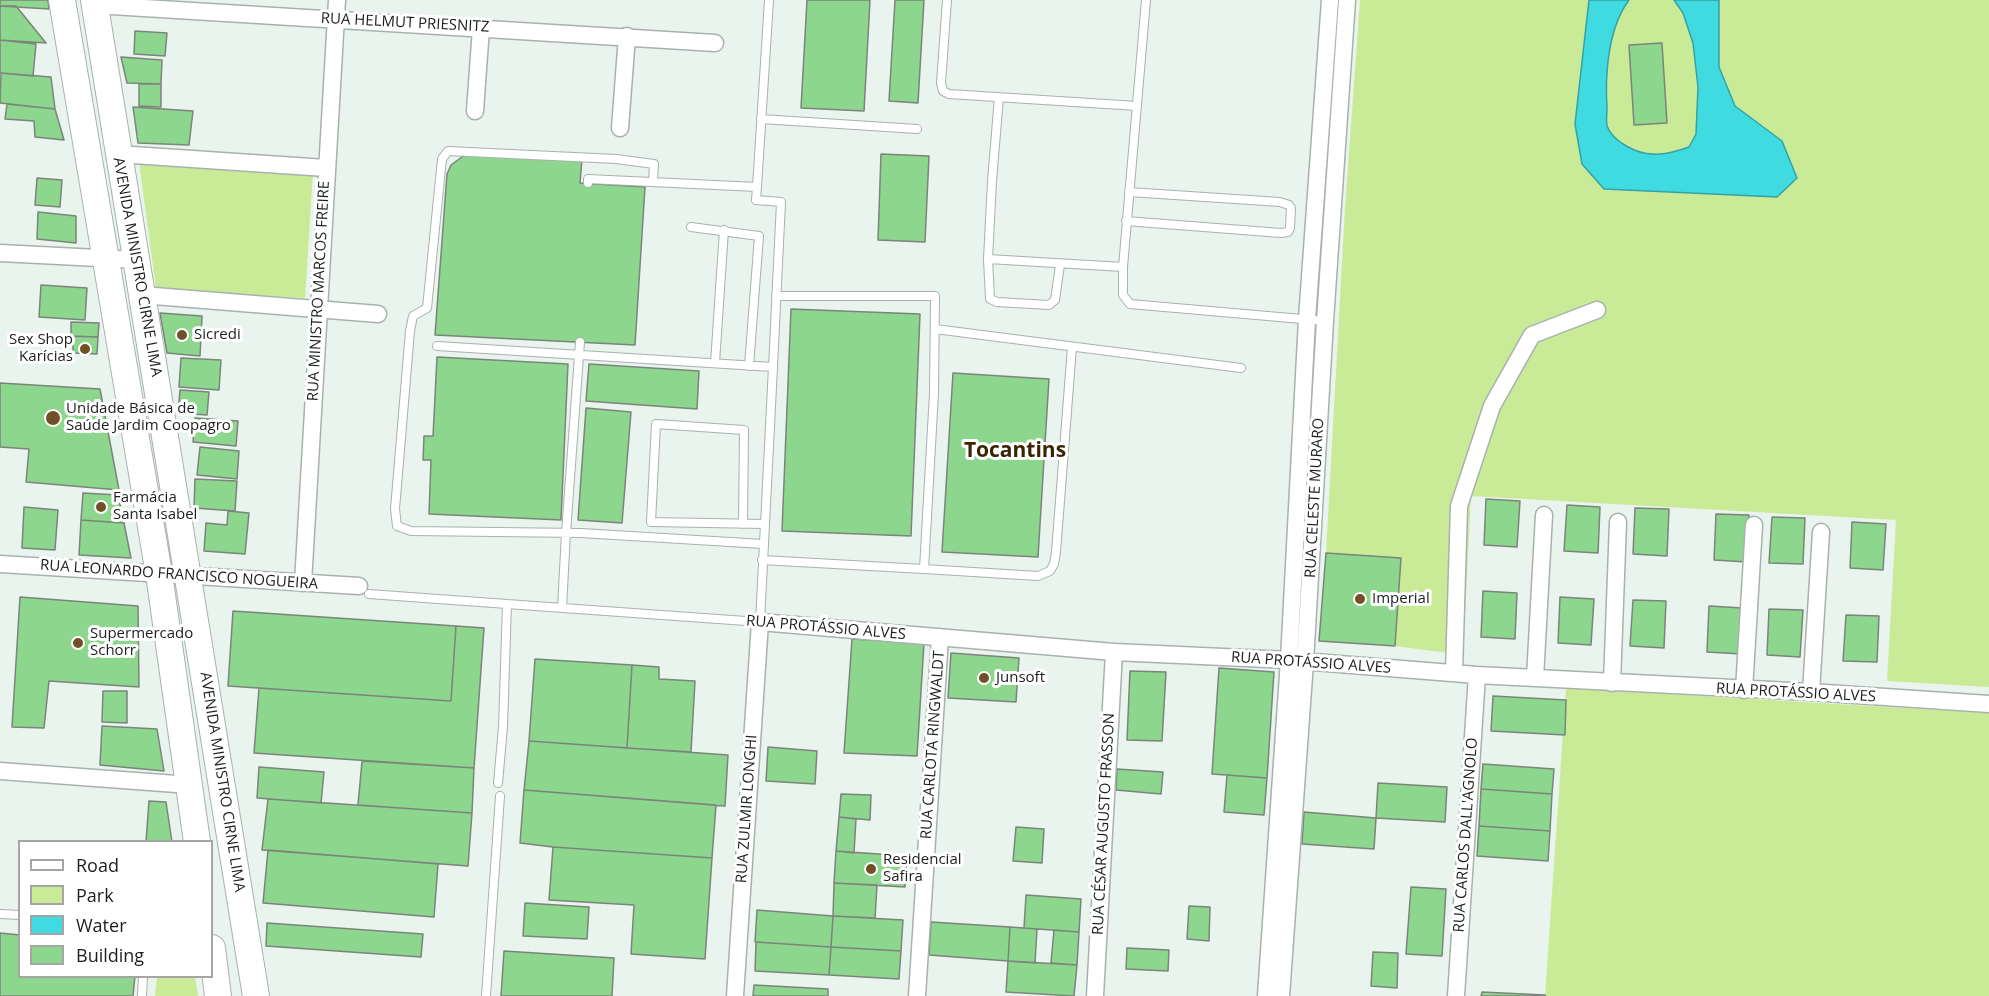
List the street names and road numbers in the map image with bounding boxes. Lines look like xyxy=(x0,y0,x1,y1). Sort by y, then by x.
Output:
street label: RUA HELMUT PRIESNITZ xyxy=(320,10,490,36)
street label: AVENIDA MINISTRO CIRNE LIMA xyxy=(109,156,165,378)
street label: RUA MINISTRO MARCOS FREIRE xyxy=(304,180,334,402)
street label: RUA CELESTE MURARO xyxy=(1302,417,1328,579)
street label: RUA LEONARDO FRANCISCO NOGUEIRA xyxy=(39,556,319,594)
street label: RUA PROTÁSSIO ALVES xyxy=(745,612,907,644)
street label: RUA PROTÁSSIO ALVES xyxy=(1230,648,1392,678)
street label: RUA CARLOTA RINGWALDT xyxy=(917,650,949,840)
street label: AVENIDA MINISTRO CIRNE LIMA xyxy=(196,671,248,893)
street label: RUA PROTÁSSIO ALVES xyxy=(1715,680,1877,706)
street label: RUA CÉSAR AUGUSTO FRASSON xyxy=(1089,712,1119,936)
street label: RUA ZULMIR LONGHI xyxy=(733,734,761,884)
street label: RUA CARLOS DALL'AGNOLO xyxy=(1450,737,1482,933)

